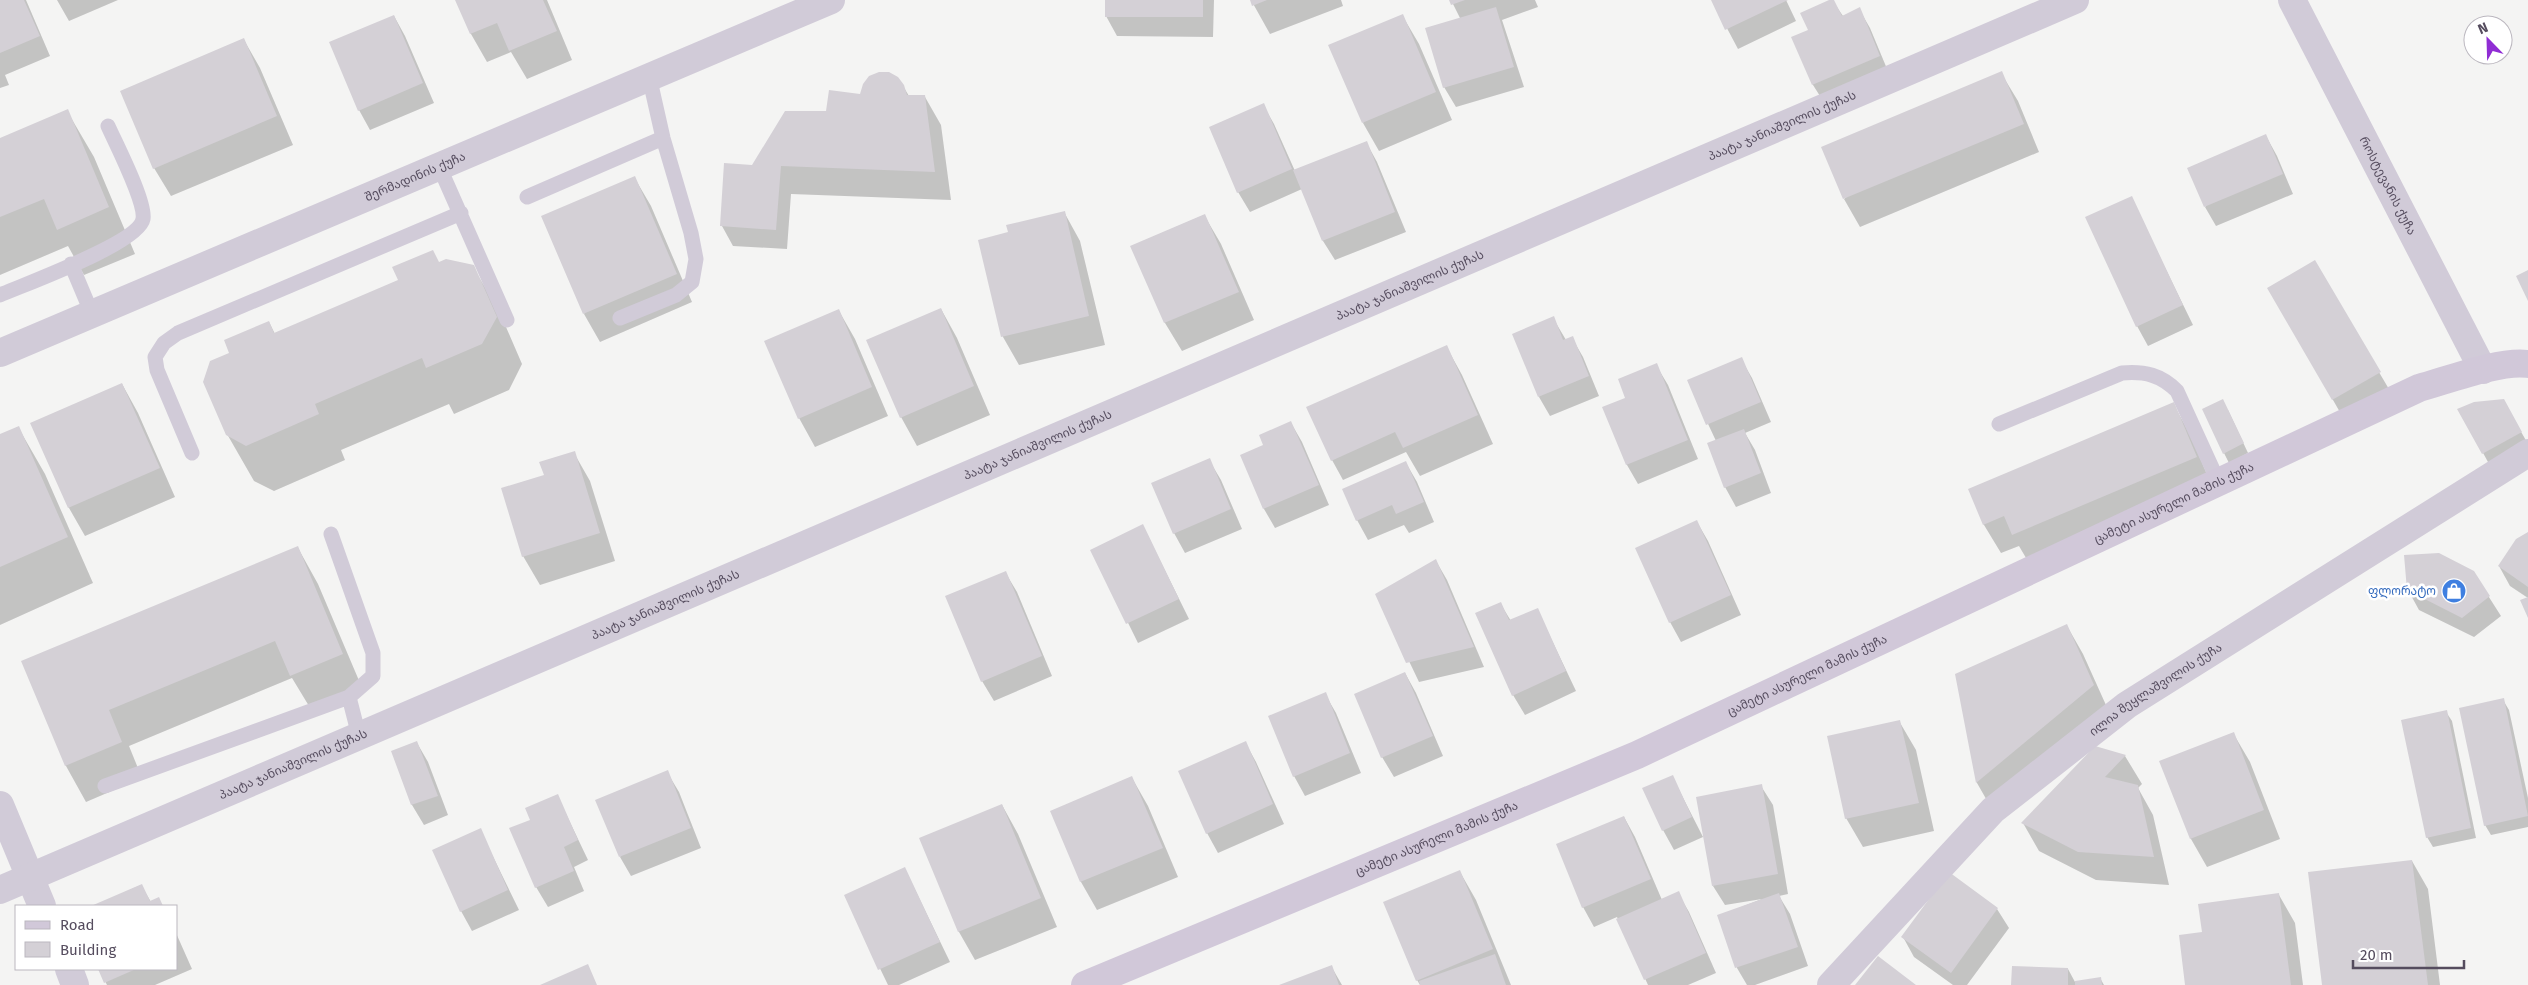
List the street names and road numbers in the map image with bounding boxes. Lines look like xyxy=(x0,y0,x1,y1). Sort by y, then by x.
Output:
street label: პაატა ჯანიაშვილის ქუჩას xyxy=(1706,88,1858,164)
street label: როსტევანის ქუჩა xyxy=(2357,134,2419,237)
street label: შერმადინის ქუჩა xyxy=(363,149,467,204)
street label: პაატა ჯანიაშვილის ქუჩას xyxy=(1334,247,1486,323)
street label: პაატა ჯანიაშვილის ქუჩას xyxy=(961,407,1114,483)
street label: ცამეტი ასურელი მამის ქუჩა xyxy=(2092,460,2256,547)
street label: პაატა ჯანიაშვილის ქუჩას xyxy=(589,567,742,643)
street label: ცამეტი ასურელი მამის ქუჩა xyxy=(1725,632,1889,719)
street label: ილია შეყლაშვილის ქუჩა xyxy=(2086,640,2224,739)
street label: პაატა ჯანიაშვილის ქუჩას xyxy=(217,726,369,802)
street label: ცამეტი ასურელი მამის ქუჩა xyxy=(1353,798,1520,879)

